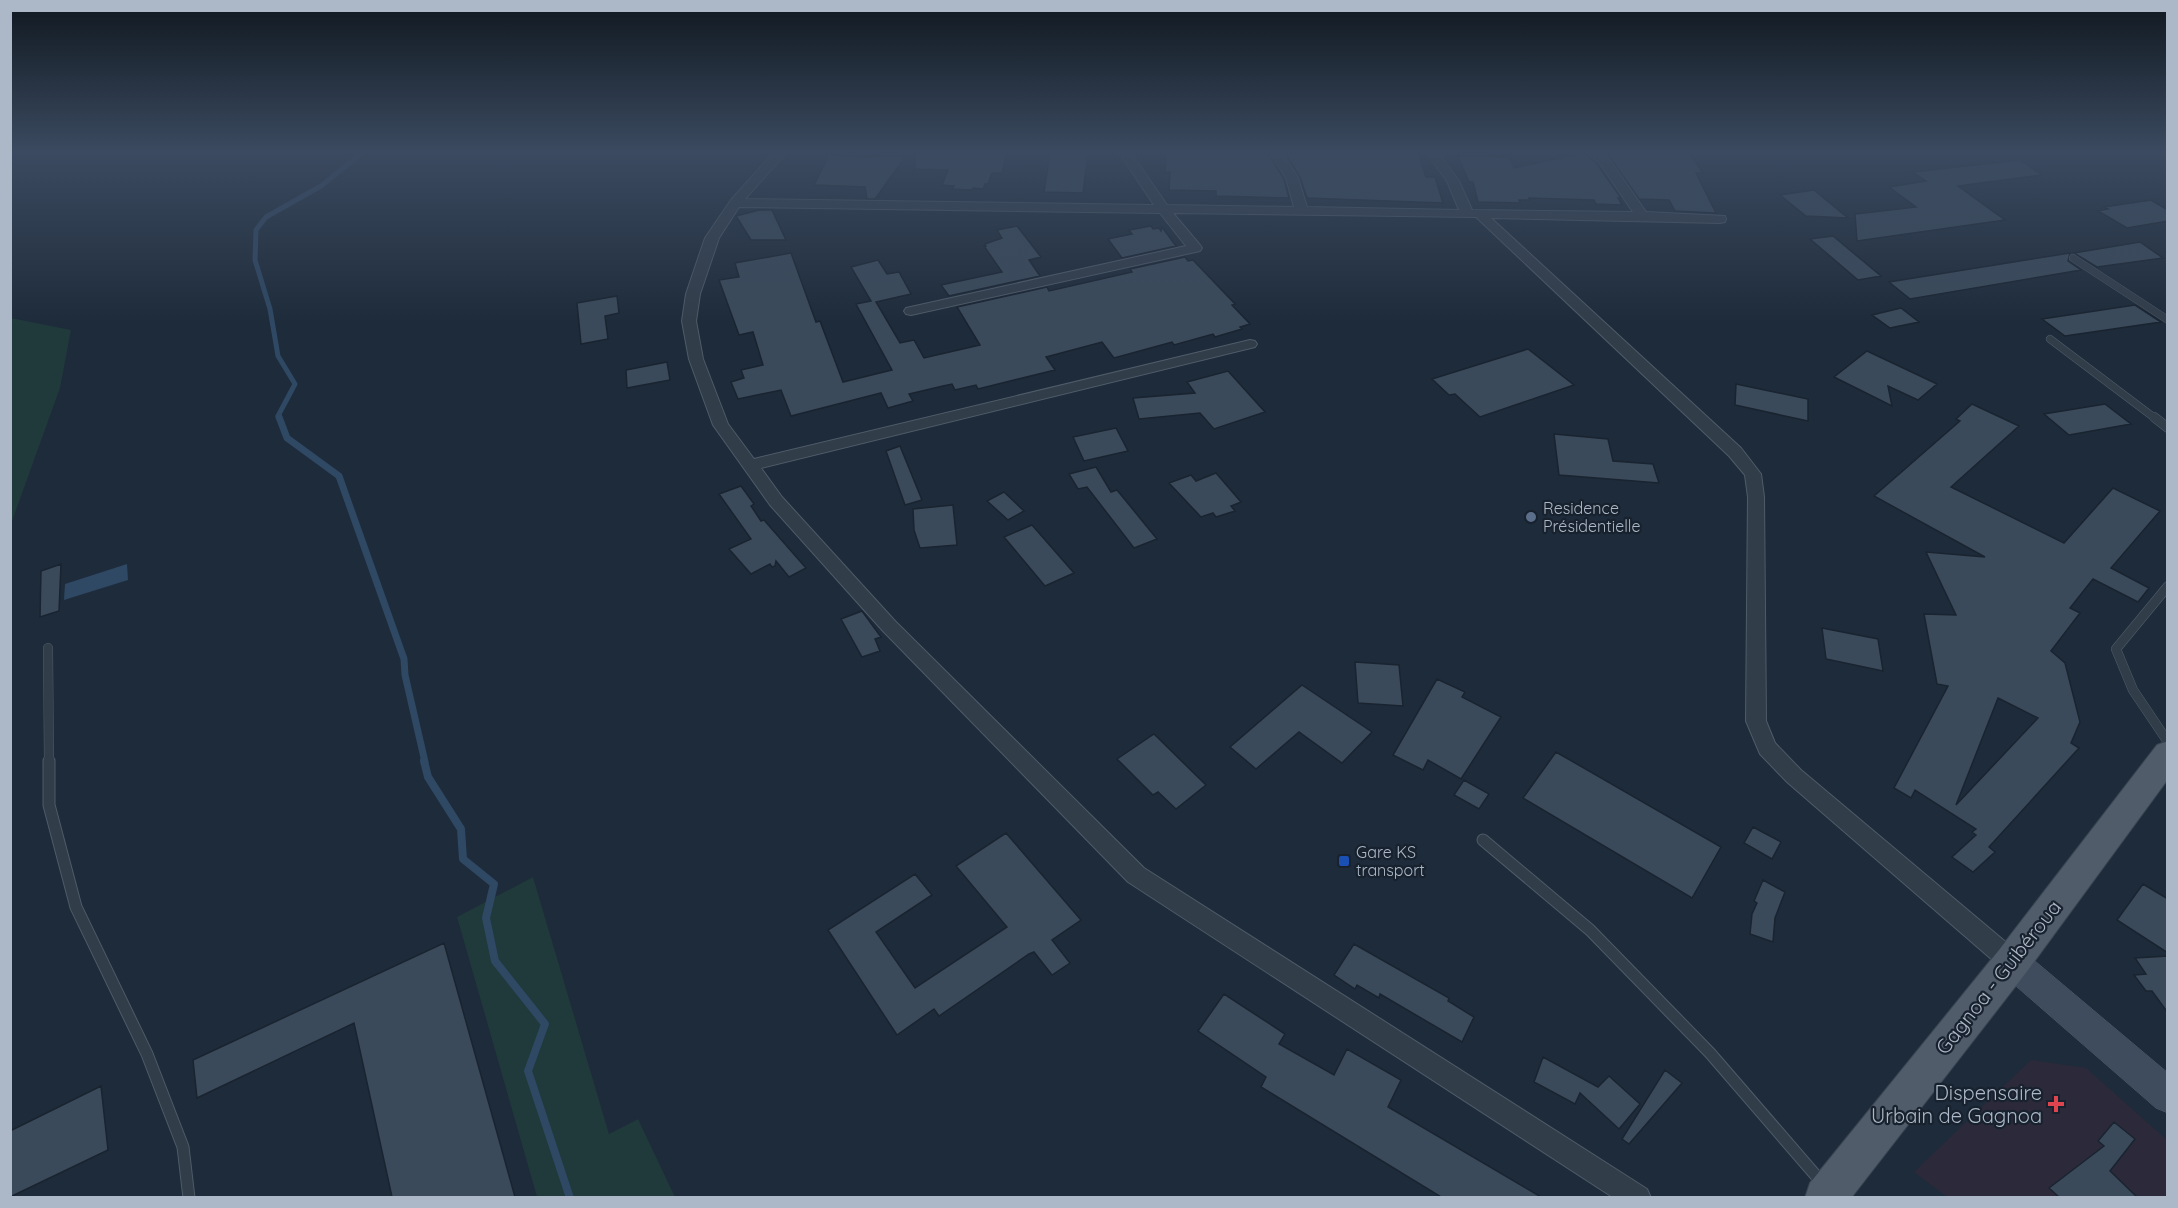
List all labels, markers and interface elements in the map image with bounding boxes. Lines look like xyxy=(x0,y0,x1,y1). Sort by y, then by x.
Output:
place label: Residence Présidentielle xyxy=(1543,498,1640,536)
marker: Residence Présidentielle xyxy=(1524,510,1538,524)
place label: Gare KS transport xyxy=(1356,842,1425,880)
marker: Gare KS transport xyxy=(1337,854,1351,868)
street label: Gagnoa - Guibéroua xyxy=(1930,895,2066,1059)
place label: Dispensaire Urbain de Gagnoa xyxy=(1871,1080,2042,1128)
marker: Dispensaire Urbain de Gagnoa xyxy=(2047,1095,2065,1113)

